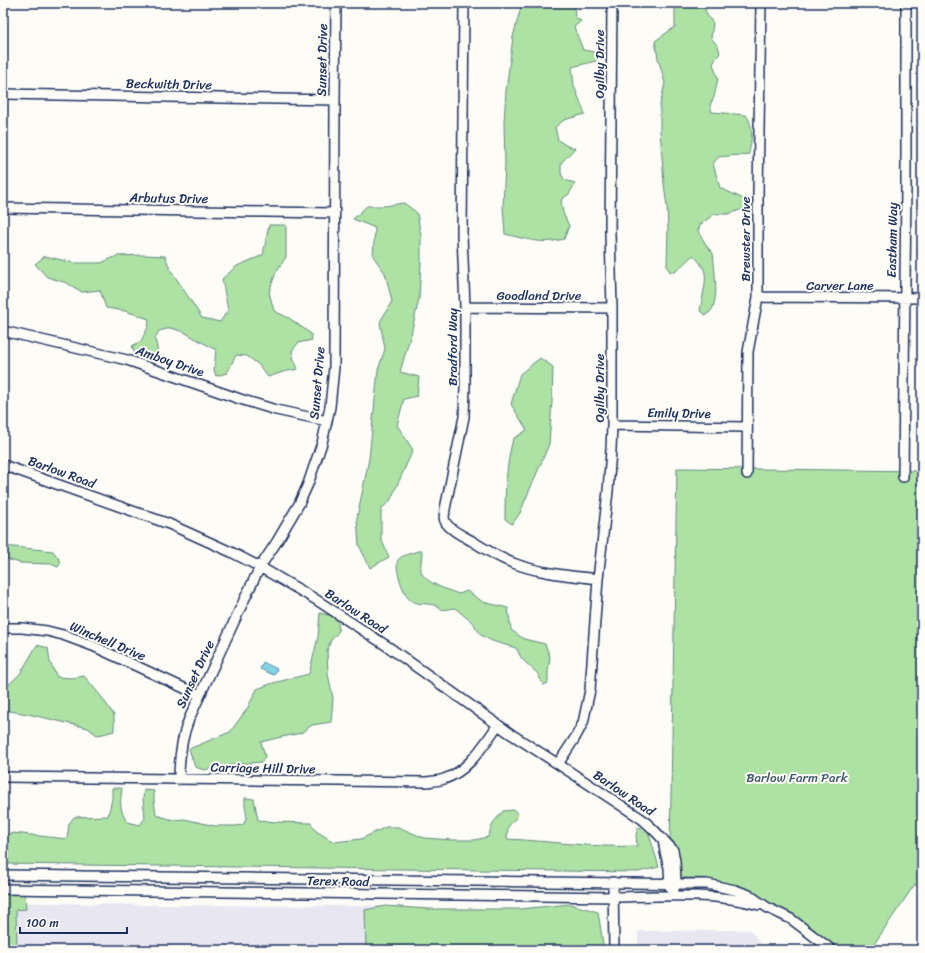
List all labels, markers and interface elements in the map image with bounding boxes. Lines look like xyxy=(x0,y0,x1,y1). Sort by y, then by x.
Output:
street label: Sunset Drive xyxy=(310,23,334,97)
street label: Ogilby Drive xyxy=(588,29,611,98)
street label: Beckwith Drive xyxy=(126,72,213,96)
street label: Arbutus Drive xyxy=(128,186,209,210)
street label: Brewster Drive xyxy=(734,196,757,282)
street label: Eastham Way xyxy=(880,202,904,278)
street label: Carver Lane xyxy=(806,274,874,297)
street label: Goodland Drive xyxy=(496,284,582,307)
street label: Bradford Way xyxy=(441,308,464,386)
street label: Amboy Drive xyxy=(132,338,207,383)
street label: Sunset Drive xyxy=(302,345,332,420)
street label: Ogilby Drive xyxy=(588,353,611,422)
street label: Emily Drive xyxy=(647,401,711,425)
street label: Barlow Road xyxy=(25,449,100,495)
street label: Barlow Road xyxy=(320,582,393,640)
street label: Winchell Drive xyxy=(66,615,150,667)
street label: Sunset Drive xyxy=(169,636,221,712)
street label: Carriage Hill Drive xyxy=(210,756,316,780)
street label: Barlow Road xyxy=(588,764,661,823)
park label: Barlow Farm Park xyxy=(746,766,848,789)
street label: Terex Road xyxy=(307,869,371,893)
scale bar xyxy=(20,909,127,935)
text: 100 m xyxy=(26,912,59,934)

